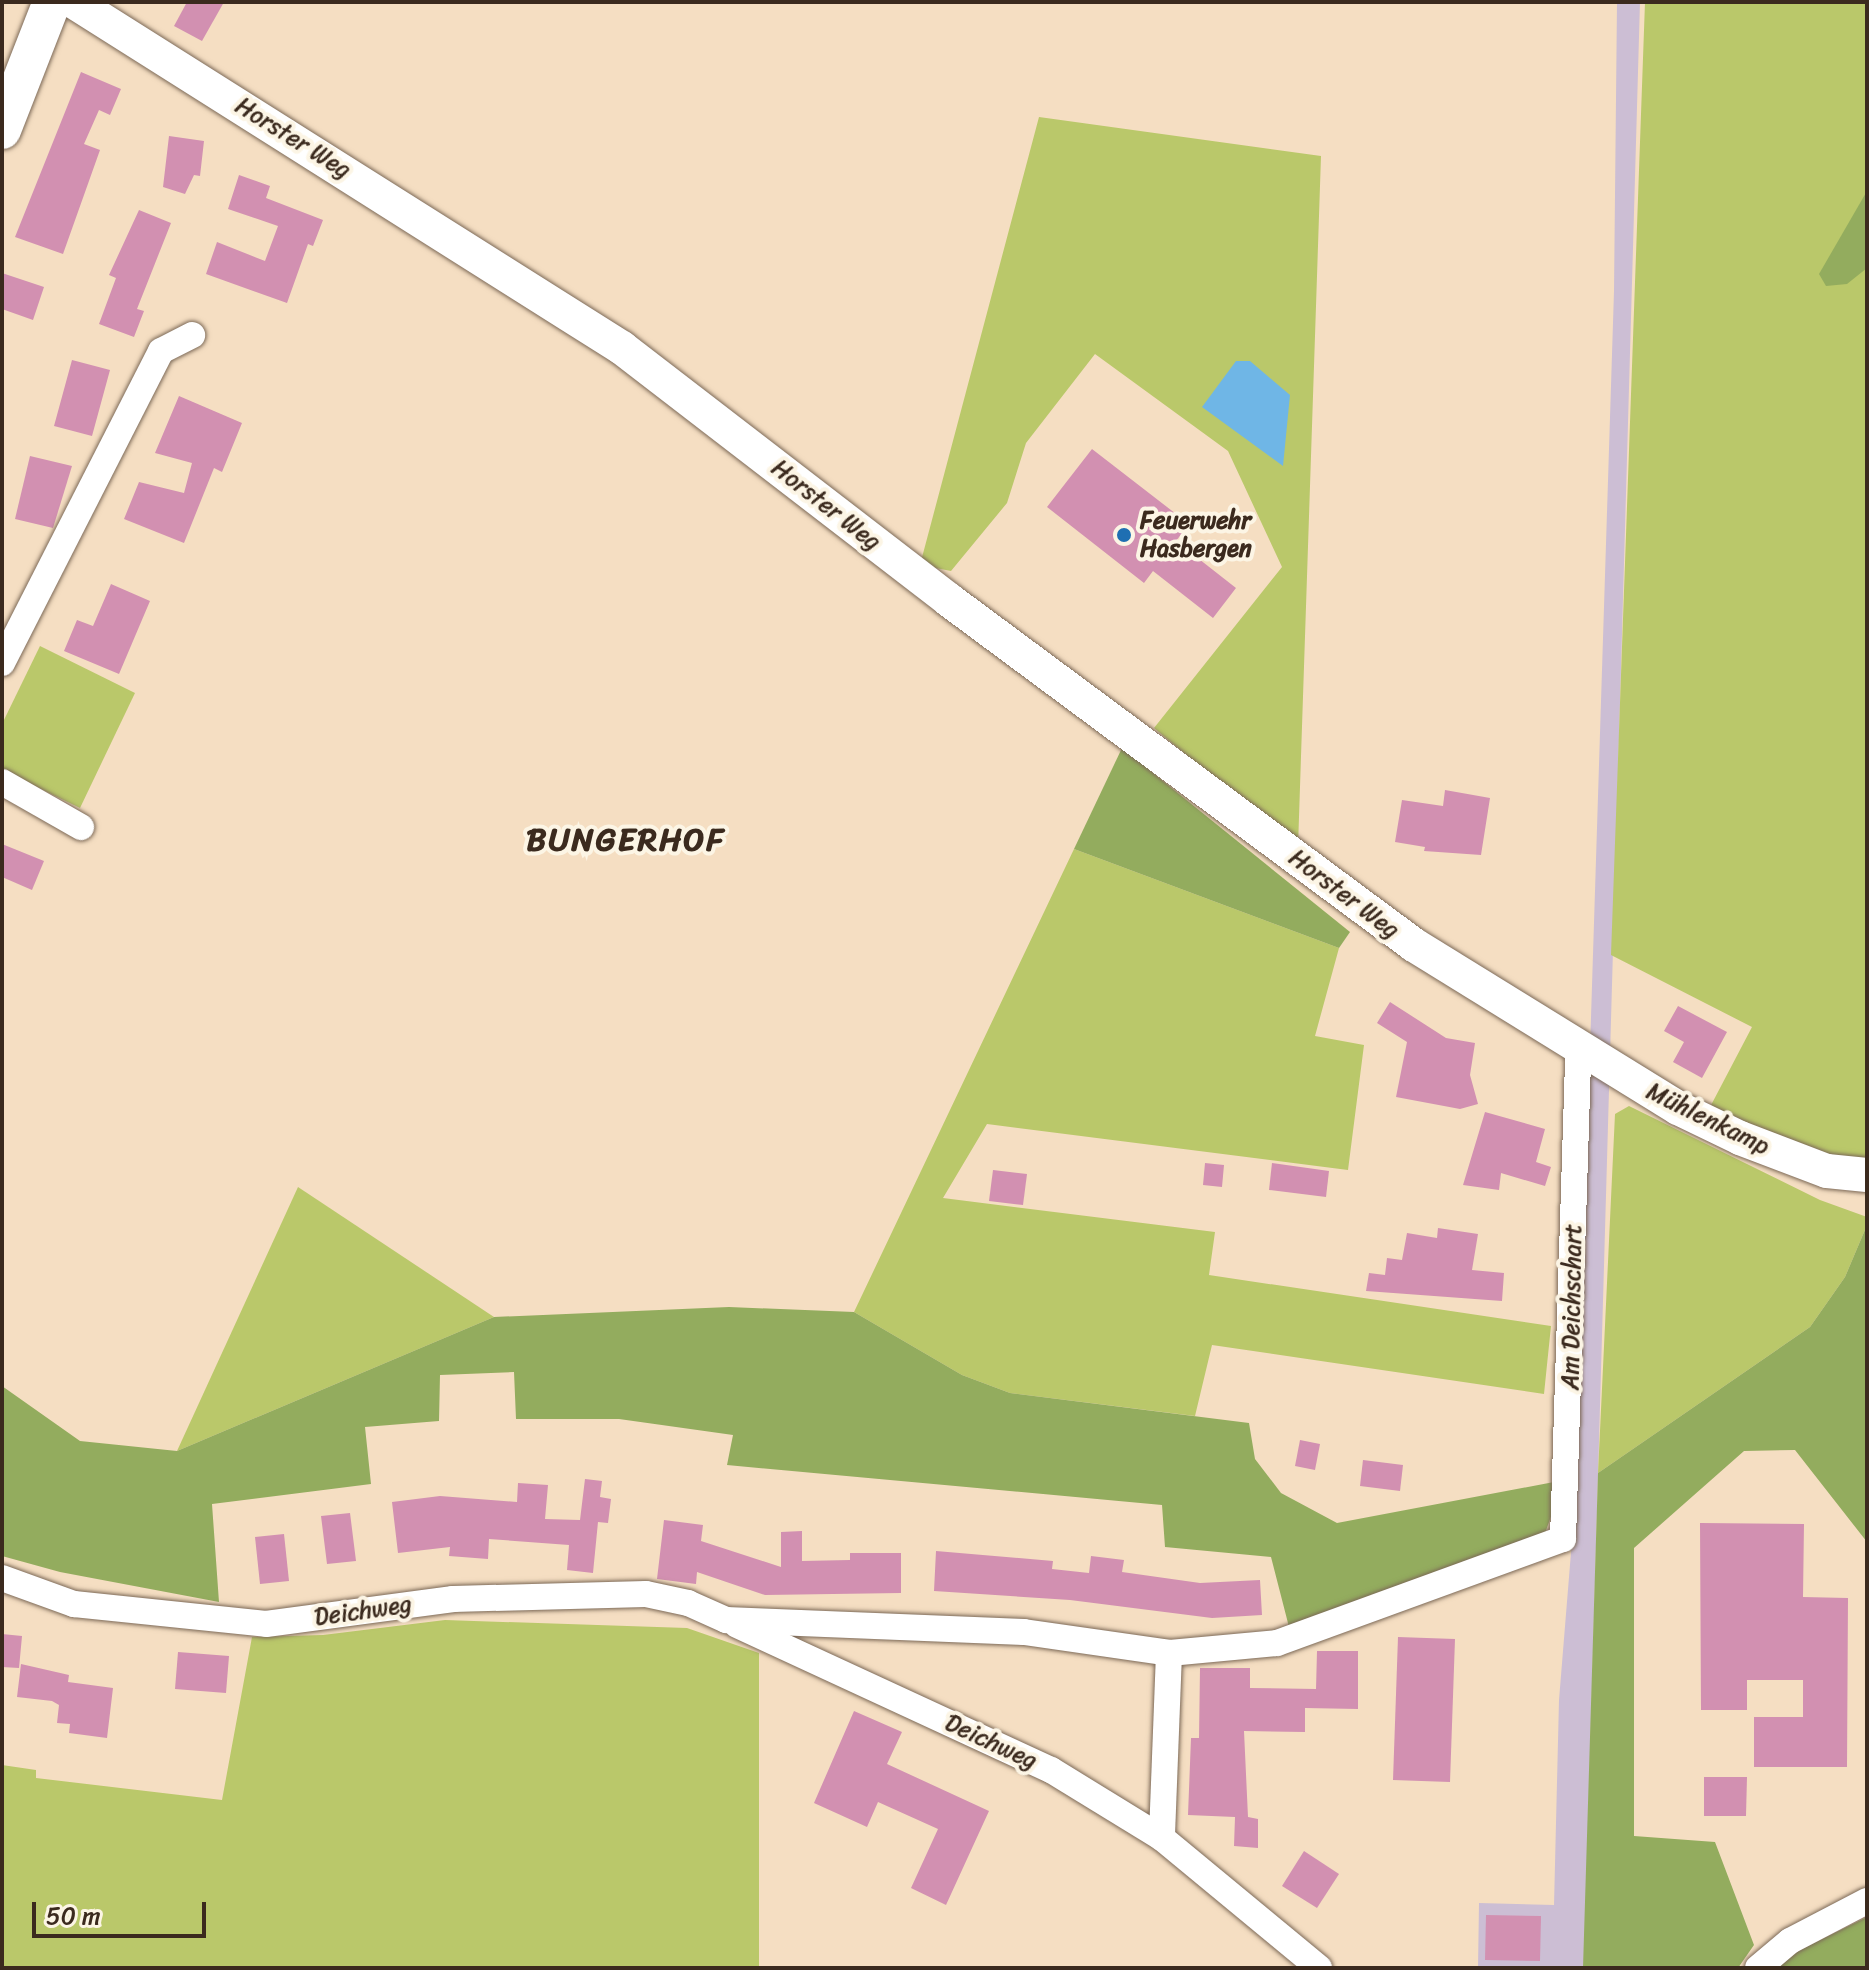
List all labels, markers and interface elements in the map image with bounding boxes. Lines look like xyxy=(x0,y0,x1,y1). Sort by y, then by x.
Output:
street label: Horster Weg xyxy=(230,91,356,185)
street label: Horster Weg xyxy=(765,453,887,557)
place label: Feuerwehr Hasbergen xyxy=(1140,507,1252,563)
marker: Feuerwehr Hasbergen xyxy=(1115,526,1133,544)
district label: BUNGERHOF xyxy=(526,821,726,859)
street label: Horster Weg xyxy=(1283,843,1405,945)
street label: Mühlenkamp xyxy=(1642,1077,1774,1161)
street label: Am Deichschart xyxy=(1556,1224,1588,1390)
street label: Deichweg xyxy=(312,1590,414,1632)
street label: Deichweg xyxy=(940,1708,1042,1776)
scale bar xyxy=(36,1886,210,1936)
text: 50 m xyxy=(46,1895,101,1937)

